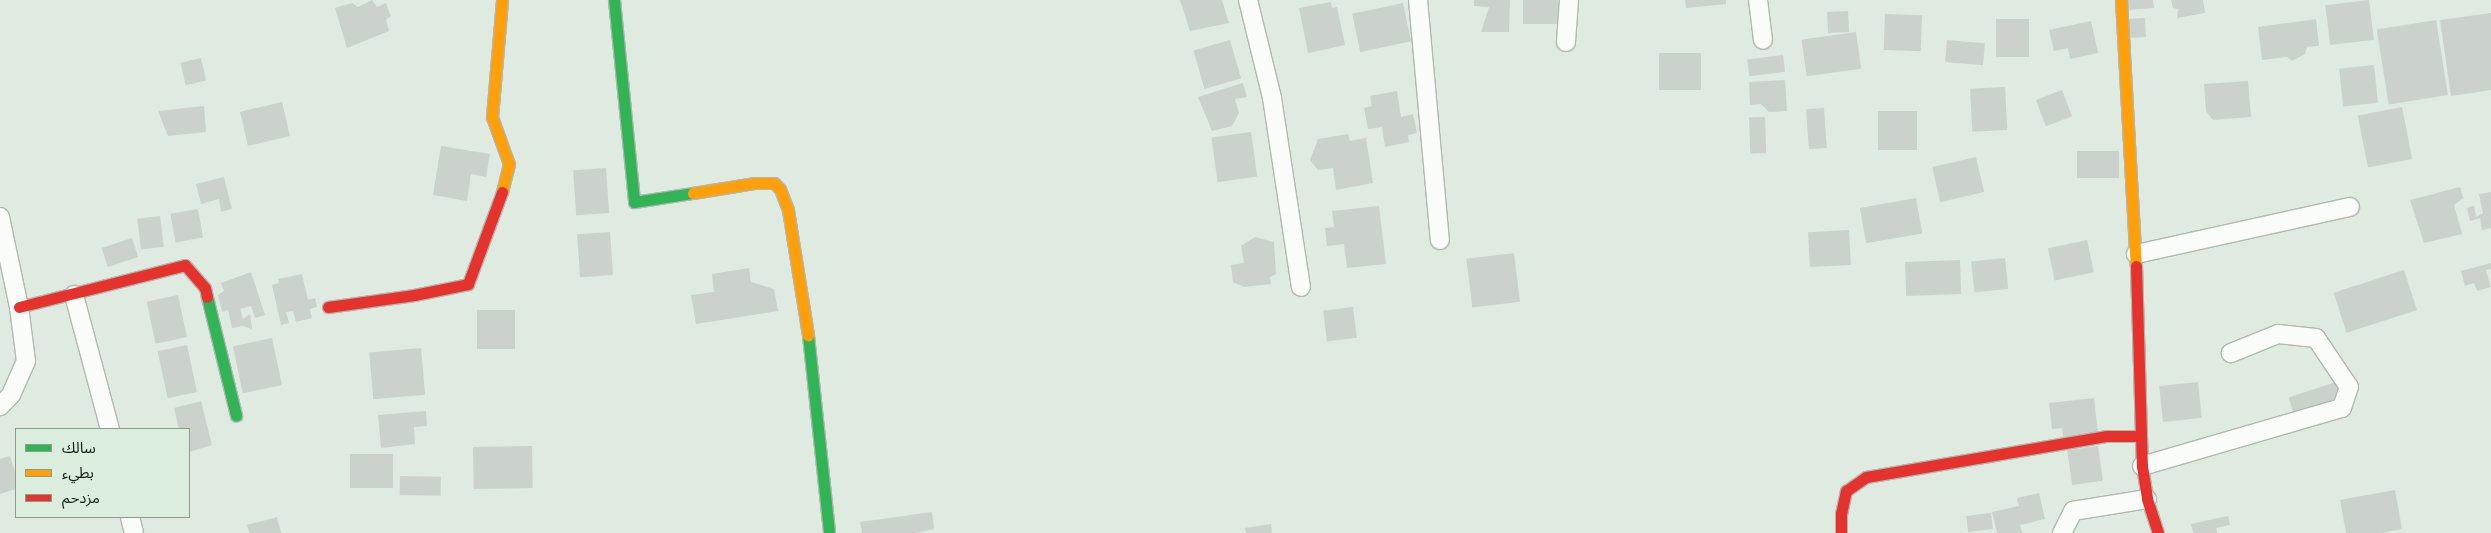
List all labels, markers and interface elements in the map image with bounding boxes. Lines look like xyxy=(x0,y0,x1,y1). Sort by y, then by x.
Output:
legend xyxy=(15,428,190,518)
text: سالك xyxy=(62,439,96,456)
text: بطيء xyxy=(62,464,94,481)
text: مزدحم xyxy=(62,489,100,506)

